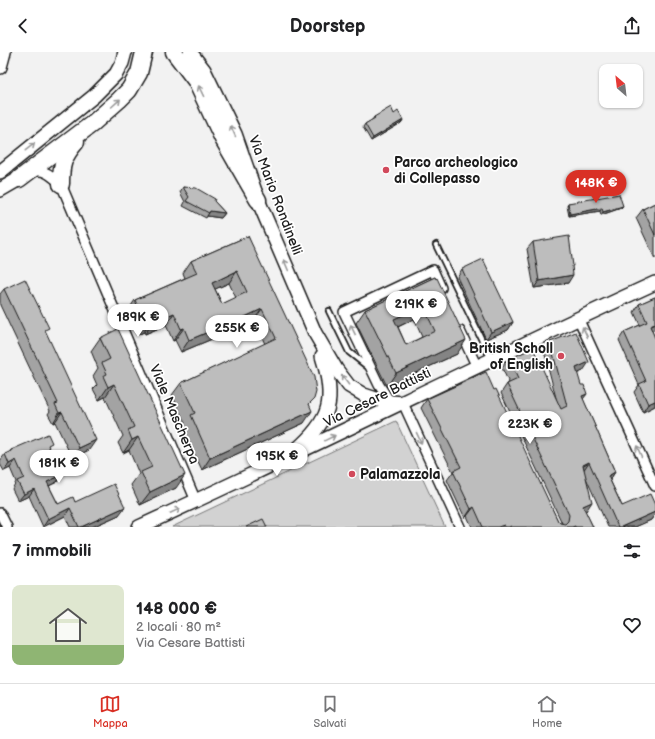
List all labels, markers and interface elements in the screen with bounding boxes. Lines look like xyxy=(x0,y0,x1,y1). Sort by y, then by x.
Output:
icon: back xyxy=(12,15,34,37)
icon: share xyxy=(621,15,643,37)
text: Doorstep xyxy=(290,16,365,37)
north arrow xyxy=(599,64,643,108)
map controls xyxy=(599,64,643,108)
one-way arrow xyxy=(197,85,204,97)
one-way arrow xyxy=(110,99,121,108)
one-way arrow xyxy=(229,125,237,137)
street label: Via Mario Rondinelli xyxy=(245,133,306,257)
one-way arrow xyxy=(25,143,36,152)
place label: Parco archeologico di Collepasso xyxy=(394,154,518,187)
marker: Parco archeologico di Collepasso xyxy=(381,165,391,175)
pin: 148K € xyxy=(563,170,629,204)
text: 148K € xyxy=(574,175,618,191)
one-way arrow xyxy=(281,259,289,271)
pin: 219K € xyxy=(383,291,449,325)
text: 219K € xyxy=(395,296,437,312)
pin: 189K € xyxy=(105,304,171,338)
text: 189K € xyxy=(116,309,160,325)
pin: 255K € xyxy=(204,315,270,349)
text: 255K € xyxy=(215,320,259,336)
one-way arrow xyxy=(349,324,356,336)
one-way arrow xyxy=(581,327,588,339)
place label: British Scholl of English xyxy=(469,340,553,373)
marker: British Scholl of English xyxy=(556,351,566,361)
street label: Viale Mascherpa xyxy=(146,362,203,467)
street label: Via Cesare Battisti xyxy=(321,364,434,431)
one-way arrow xyxy=(340,375,349,386)
pin: 223K € xyxy=(497,411,563,445)
text: 223K € xyxy=(508,416,553,432)
one-way arrow xyxy=(416,432,423,444)
one-way arrow xyxy=(324,434,336,441)
pin: 195K € xyxy=(244,443,310,477)
one-way arrow xyxy=(635,445,642,457)
text: 195K € xyxy=(256,448,298,464)
pin: 181K € xyxy=(26,450,92,484)
text: 181K € xyxy=(39,455,79,471)
place label: Palamazzola xyxy=(360,466,441,483)
marker: Palamazzola xyxy=(347,469,357,479)
one-way arrow xyxy=(168,507,180,514)
icon: filters xyxy=(621,540,643,562)
text: 7 immobili xyxy=(12,541,91,561)
text: 148 000 € xyxy=(136,599,217,619)
icon: home xyxy=(44,601,92,649)
icon: heart xyxy=(621,614,643,636)
text: 2 locali · 80 m² xyxy=(136,619,221,635)
text: Via Cesare Battisti xyxy=(136,635,245,651)
tab: Mappa xyxy=(93,693,128,730)
tab: Salvati xyxy=(314,693,346,730)
tab: Home xyxy=(532,693,562,730)

